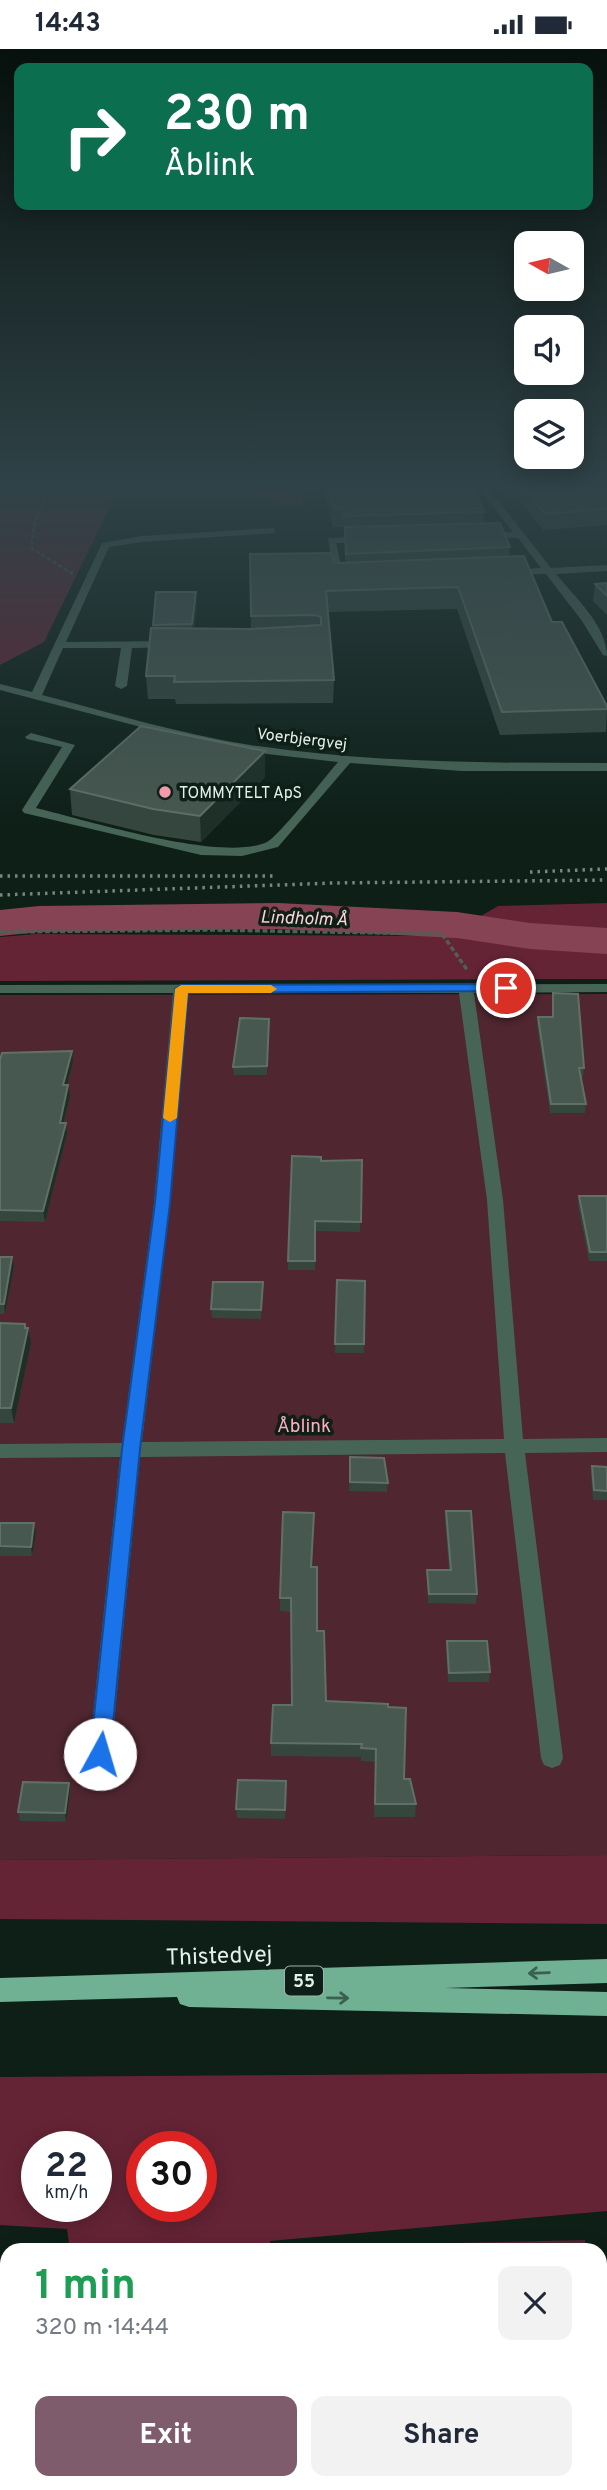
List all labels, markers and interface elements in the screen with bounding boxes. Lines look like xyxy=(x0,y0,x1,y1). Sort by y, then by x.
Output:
text: 14:43 xyxy=(35,8,101,41)
text: 230 m xyxy=(164,86,310,148)
icon: right xyxy=(49,91,140,182)
text: Åblink xyxy=(164,147,255,187)
north arrow xyxy=(514,231,584,301)
map controls xyxy=(514,231,584,469)
button: sound xyxy=(514,315,584,385)
button: layers xyxy=(514,399,584,469)
street label: Voerbjergvej xyxy=(256,725,348,755)
marker: TOMMYTELT ApS xyxy=(157,784,173,800)
place label: TOMMYTELT ApS xyxy=(179,784,302,804)
water label: Lindholm Å xyxy=(260,906,348,933)
pin xyxy=(476,958,536,1018)
icon: arrive xyxy=(487,969,525,1007)
park label: Åblink xyxy=(277,1415,331,1439)
position arrow xyxy=(63,1717,137,1791)
street label: Thistedvej xyxy=(165,1941,273,1974)
one-way arrow xyxy=(528,1966,551,1979)
road number: 55 xyxy=(285,1967,323,1995)
one-way arrow xyxy=(326,1992,349,2005)
speed limit sign: 30 xyxy=(126,2131,217,2222)
text: 22 xyxy=(45,2145,88,2189)
text: km/h xyxy=(45,2182,88,2205)
text: 1 min xyxy=(35,2261,136,2314)
button: close xyxy=(498,2266,572,2340)
text: 320 m · 14:44 xyxy=(35,2314,169,2343)
button: Exit xyxy=(35,2396,297,2476)
button: Share xyxy=(311,2396,572,2476)

